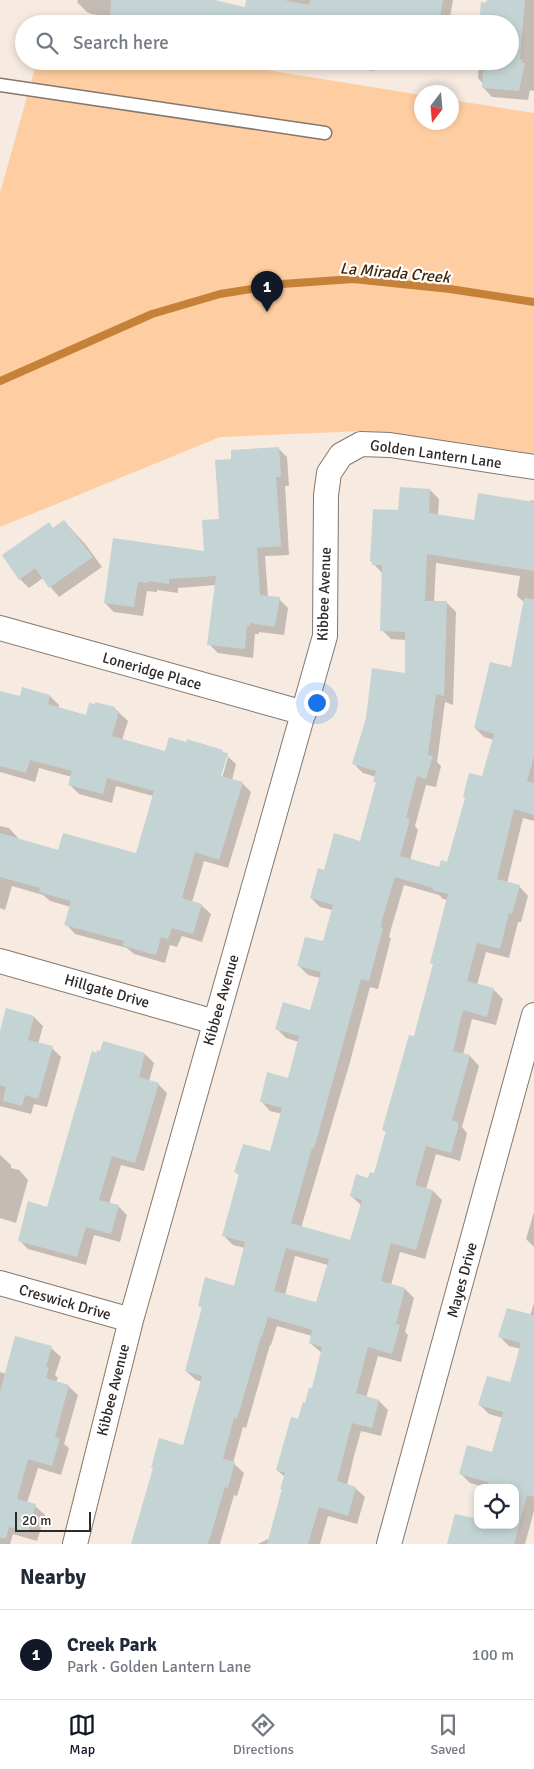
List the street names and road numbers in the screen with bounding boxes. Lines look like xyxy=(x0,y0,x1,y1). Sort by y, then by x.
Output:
street label: Golden Lantern Lane xyxy=(369,436,503,472)
street label: Kibbee Avenue xyxy=(313,547,335,641)
street label: Loneridge Place xyxy=(100,648,204,694)
street label: Kibbee Avenue xyxy=(199,952,243,1048)
street label: Hillgate Drive xyxy=(62,970,152,1012)
street label: Mayes Drive xyxy=(443,1240,481,1320)
street label: Creswick Drive xyxy=(17,1280,113,1324)
street label: Kibbee Avenue xyxy=(93,1342,133,1438)

